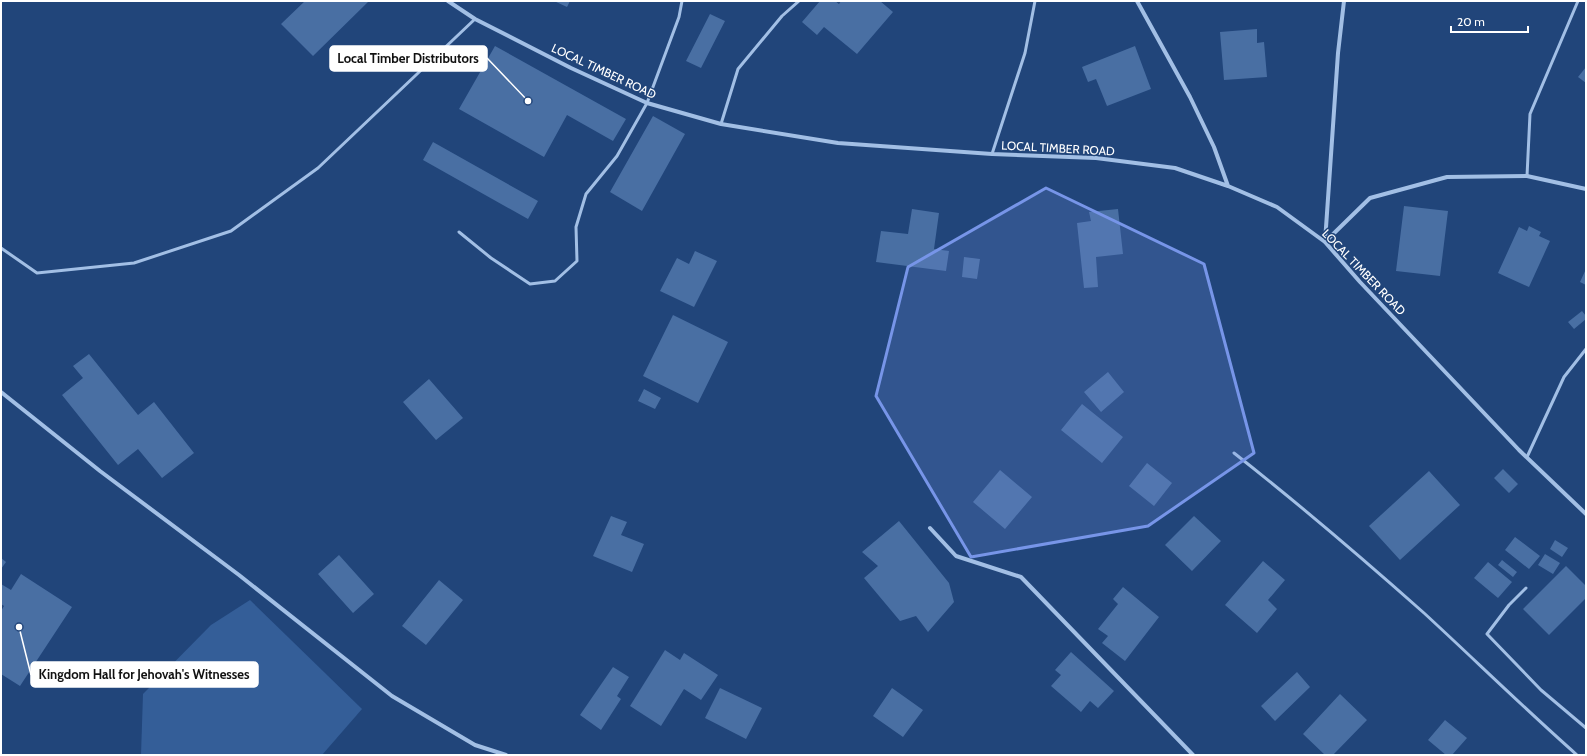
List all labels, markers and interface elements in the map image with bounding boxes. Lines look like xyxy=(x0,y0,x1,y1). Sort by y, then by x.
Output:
scale bar xyxy=(1451,8,1528,34)
text: 20 m xyxy=(1457,14,1485,29)
street label: LOCAL TIMBER ROAD xyxy=(549,40,659,102)
callout: Local Timber Distributors xyxy=(330,46,487,71)
text: Local Timber Distributors xyxy=(337,50,479,66)
street label: LOCAL TIMBER ROAD xyxy=(1001,138,1115,158)
street label: LOCAL TIMBER ROAD xyxy=(1319,226,1409,318)
callout: Kingdom Hall for Jehovah's Witnesses xyxy=(31,662,258,687)
text: Kingdom Hall for Jehovah's Witnesses xyxy=(38,666,250,682)

